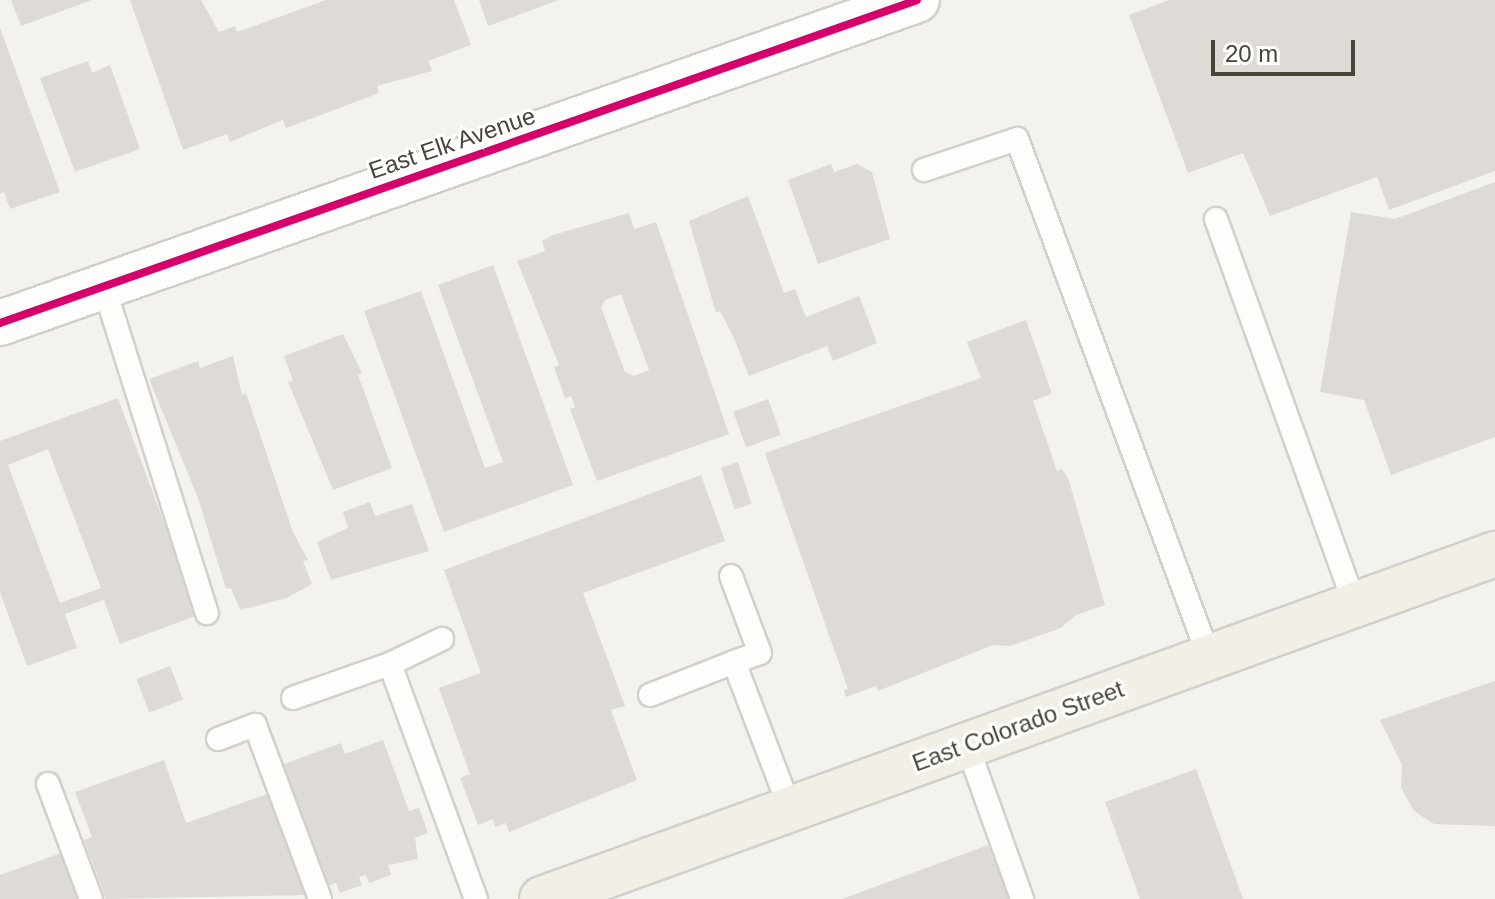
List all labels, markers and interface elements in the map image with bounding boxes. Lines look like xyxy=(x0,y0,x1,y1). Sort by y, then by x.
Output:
scale bar xyxy=(1215,24,1359,74)
text: 20 m xyxy=(1225,40,1278,67)
street label: East Elk Avenue xyxy=(364,101,540,185)
street label: East Colorado Street xyxy=(908,674,1128,778)

